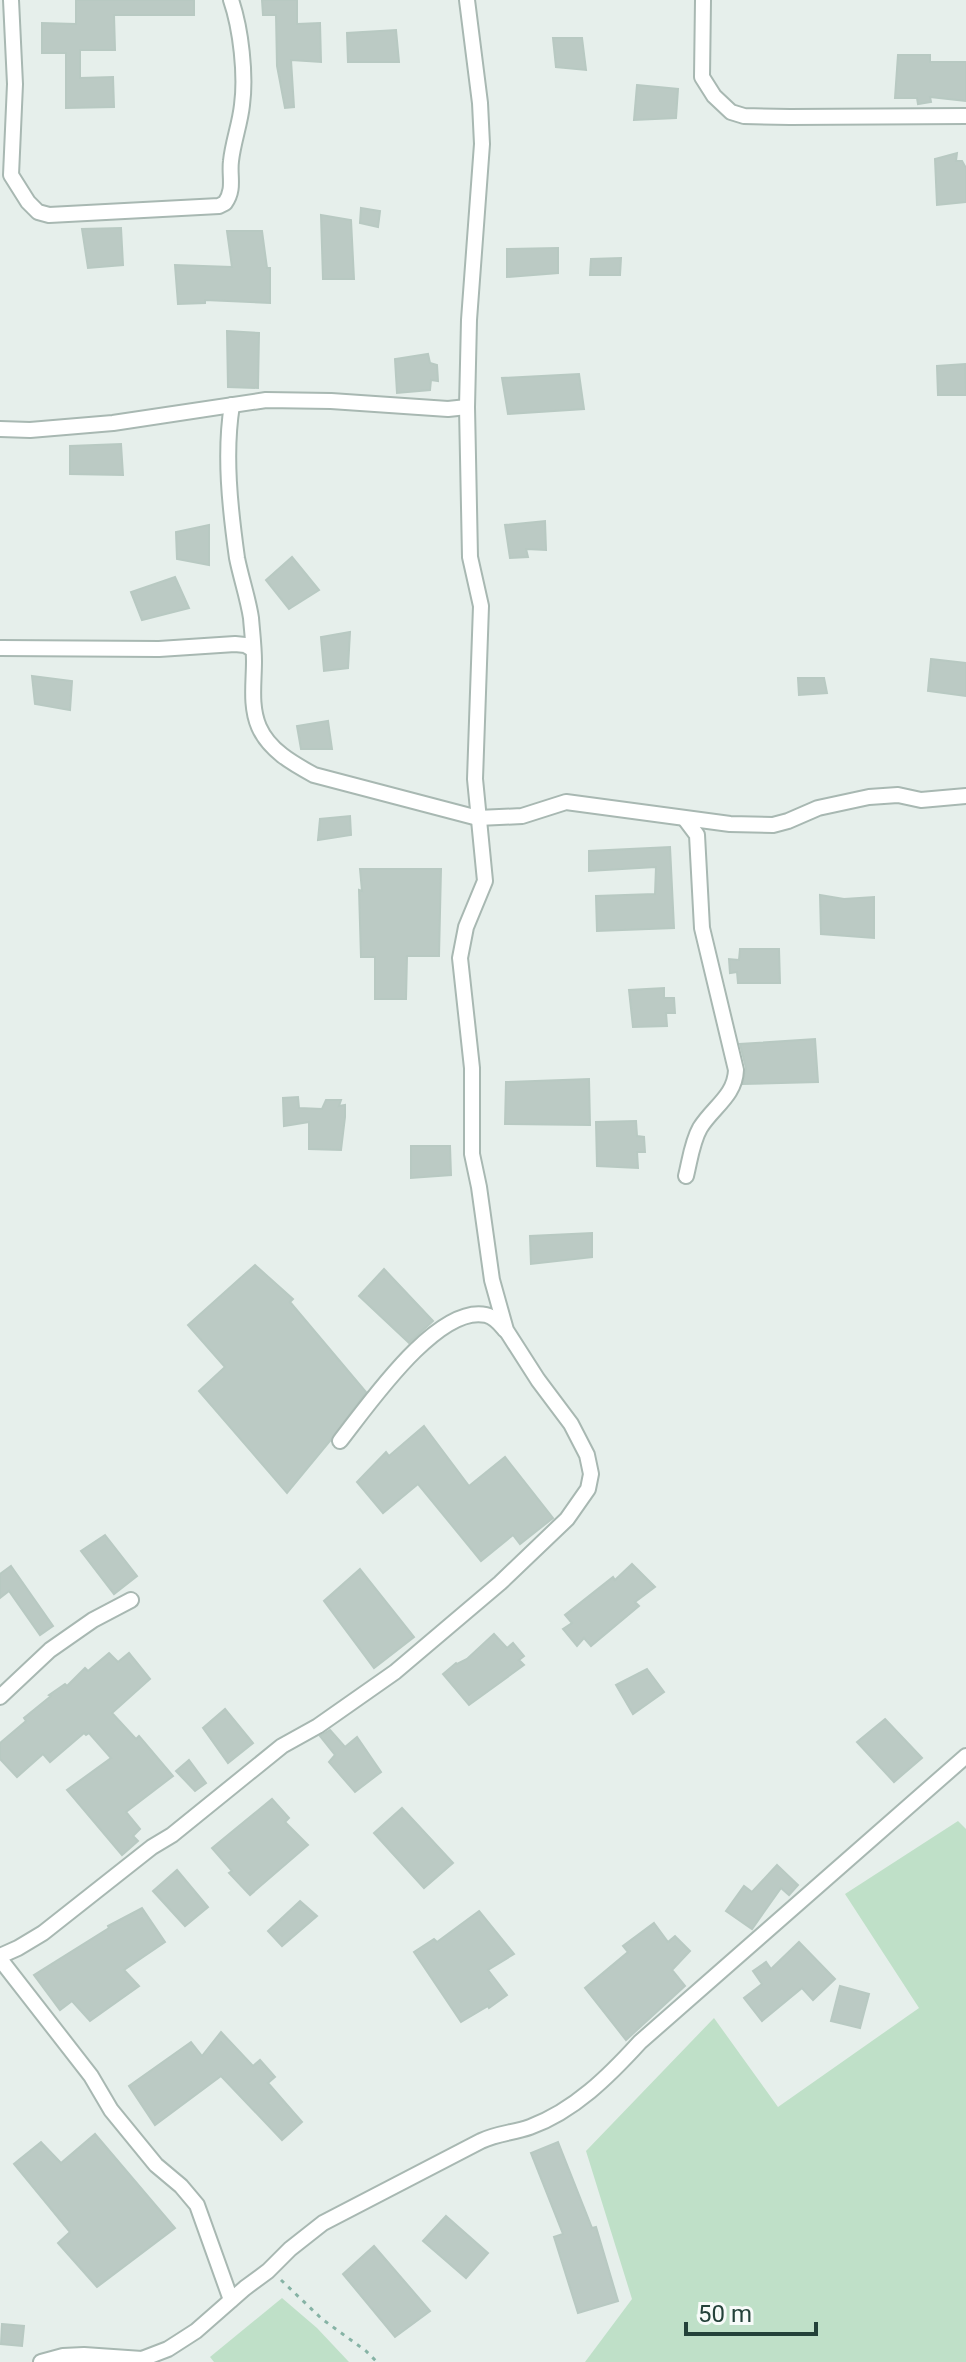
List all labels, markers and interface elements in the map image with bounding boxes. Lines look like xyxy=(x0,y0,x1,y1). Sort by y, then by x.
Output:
scale bar xyxy=(686,2286,816,2336)
text: 50 m xyxy=(698,2300,752,2328)

